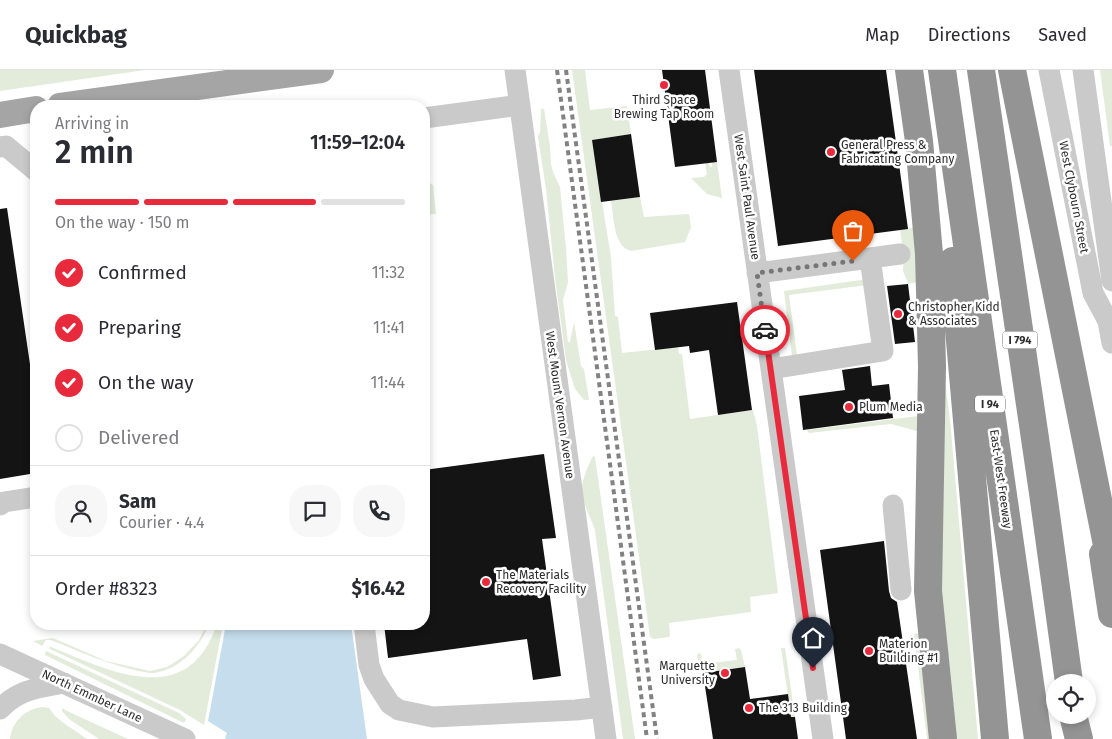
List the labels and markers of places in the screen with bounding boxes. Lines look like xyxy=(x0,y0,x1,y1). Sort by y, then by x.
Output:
marker: Third Space Brewing Tap Room xyxy=(658,79,670,91)
place label: Third Space Brewing Tap Room xyxy=(614,93,714,121)
place label: General Press & Fabricating Company xyxy=(841,138,954,166)
marker: General Press & Fabricating Company xyxy=(825,146,837,158)
pin xyxy=(832,210,874,261)
place label: Christopher Kidd & Associates xyxy=(908,300,1000,328)
marker: Christopher Kidd & Associates xyxy=(892,308,904,320)
place label: Plum Media xyxy=(859,400,923,414)
marker: Plum Media xyxy=(843,401,855,413)
place label: The Materials Recovery Facility xyxy=(496,568,586,596)
marker: The Materials Recovery Facility xyxy=(480,576,492,588)
pin xyxy=(792,617,834,668)
place label: Materion Building #1 xyxy=(879,637,939,665)
marker: Materion Building #1 xyxy=(863,645,875,657)
place label: Marquette University xyxy=(659,659,715,687)
marker: Marquette University xyxy=(719,667,731,679)
place label: The 313 Building xyxy=(759,701,848,715)
marker: The 313 Building xyxy=(743,702,755,714)

